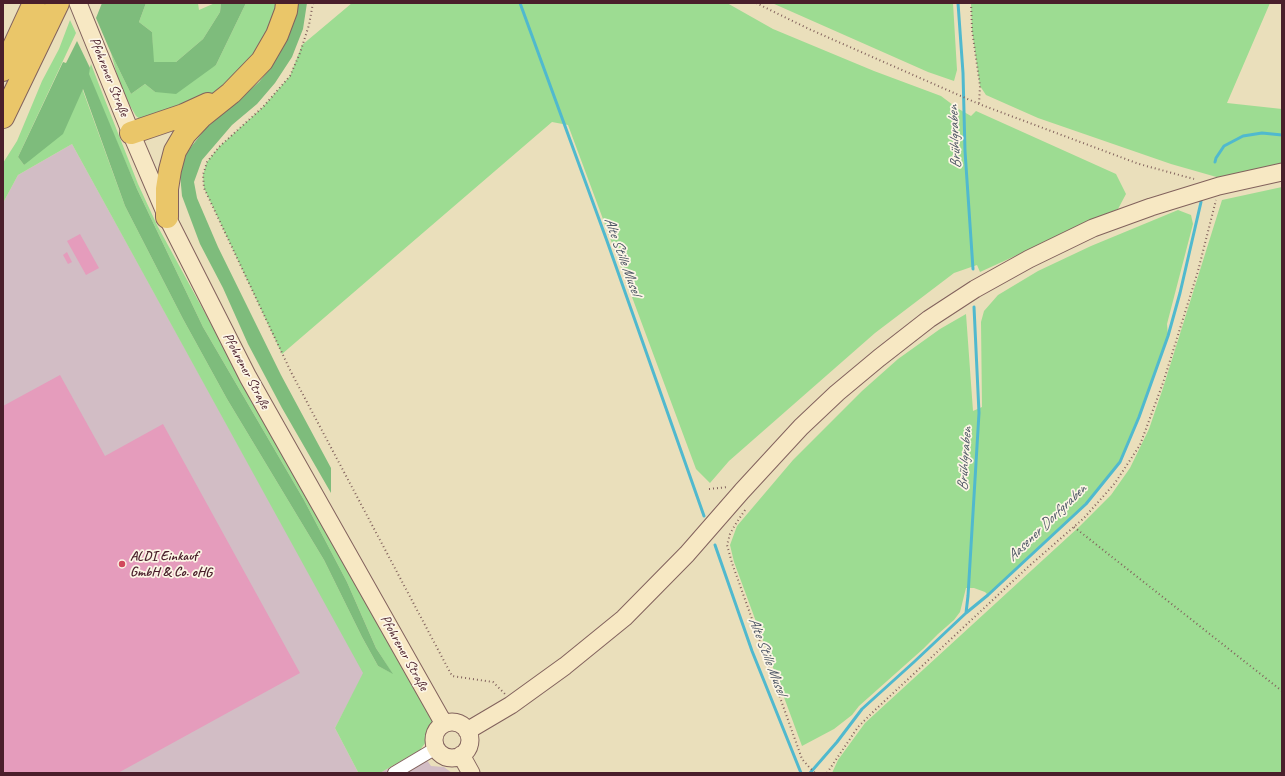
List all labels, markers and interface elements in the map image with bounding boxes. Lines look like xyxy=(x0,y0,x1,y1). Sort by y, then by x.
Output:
street label: Pfohrener Straße xyxy=(86,35,132,119)
water label: Brühlgraben xyxy=(944,105,966,169)
water label: Alte Stille Musel xyxy=(600,215,644,297)
street label: Pfohrener Straße xyxy=(219,330,273,412)
water label: Brühlgraben xyxy=(954,427,976,491)
water label: Aasener Dorfgraben xyxy=(1004,481,1090,565)
place label: ALDI Einkauf GmbH & Co. oHG xyxy=(130,548,212,580)
marker: ALDI Einkauf GmbH & Co. oHG xyxy=(117,559,127,569)
street label: Pfohrener Straße xyxy=(376,612,432,694)
water label: Alte Stille Musel xyxy=(744,615,790,697)

